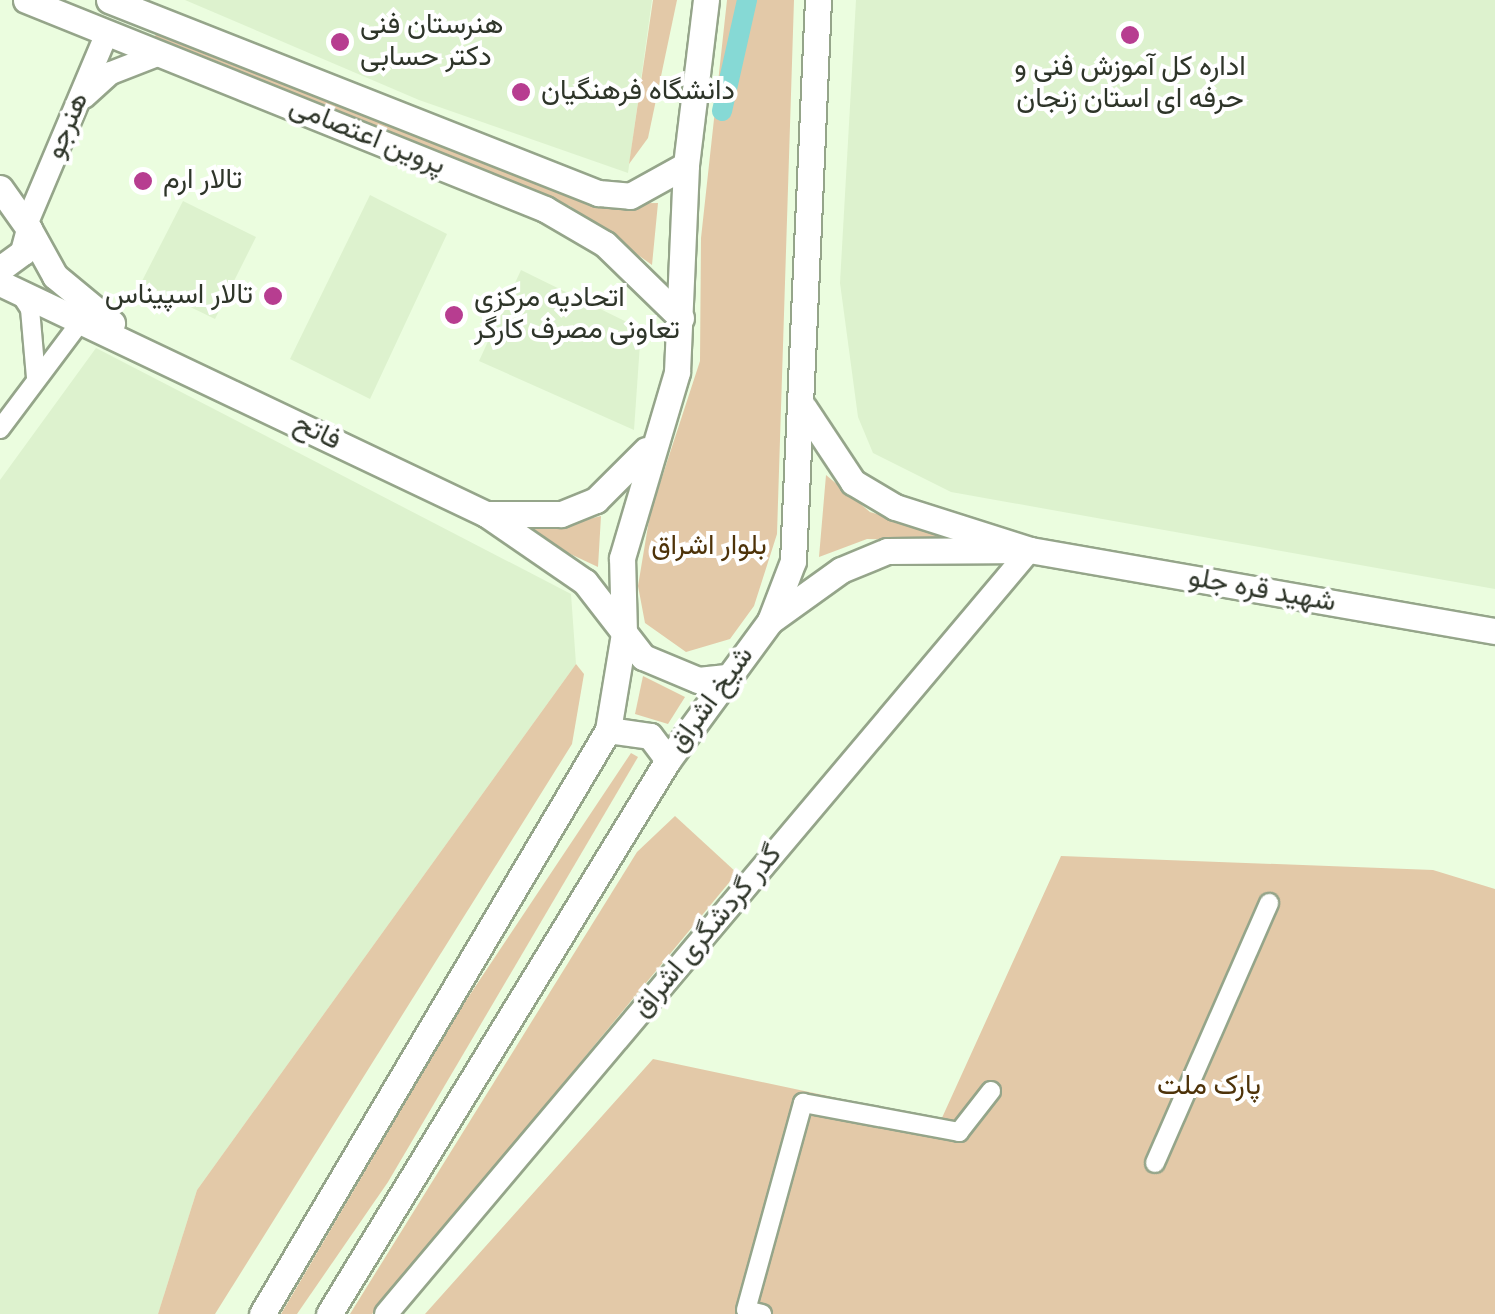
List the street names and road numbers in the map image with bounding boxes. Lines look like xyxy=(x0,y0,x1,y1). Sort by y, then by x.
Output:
street label: هنرجو xyxy=(39,88,97,164)
street label: پروین اعتصامی xyxy=(284,90,450,184)
street label: فاتح xyxy=(288,407,346,459)
street label: شهید قره جلو xyxy=(1186,562,1338,620)
street label: شیخ اشراق xyxy=(662,640,762,760)
street label: گدر گردشگری اشراق xyxy=(626,839,790,1025)

